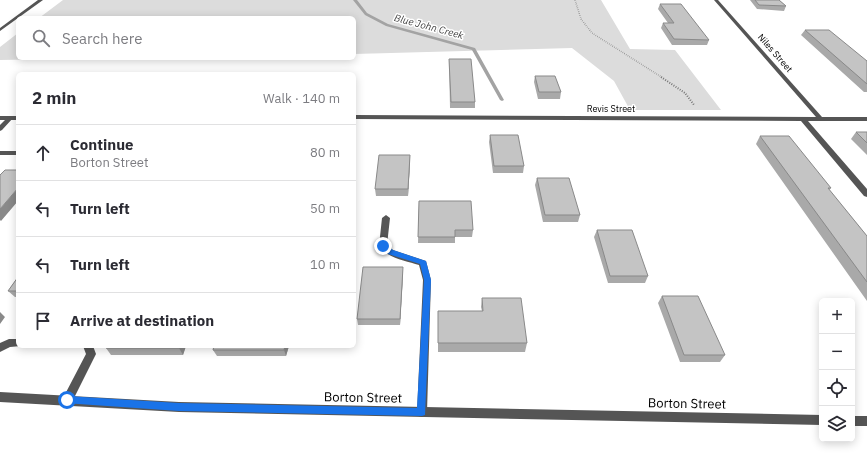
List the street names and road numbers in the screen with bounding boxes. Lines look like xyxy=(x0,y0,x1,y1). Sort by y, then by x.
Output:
street label: Niles Street xyxy=(756,31,795,74)
street label: Revis Street xyxy=(587,103,635,114)
street label: Borton Street xyxy=(324,388,402,407)
street label: Borton Street xyxy=(648,394,726,413)

